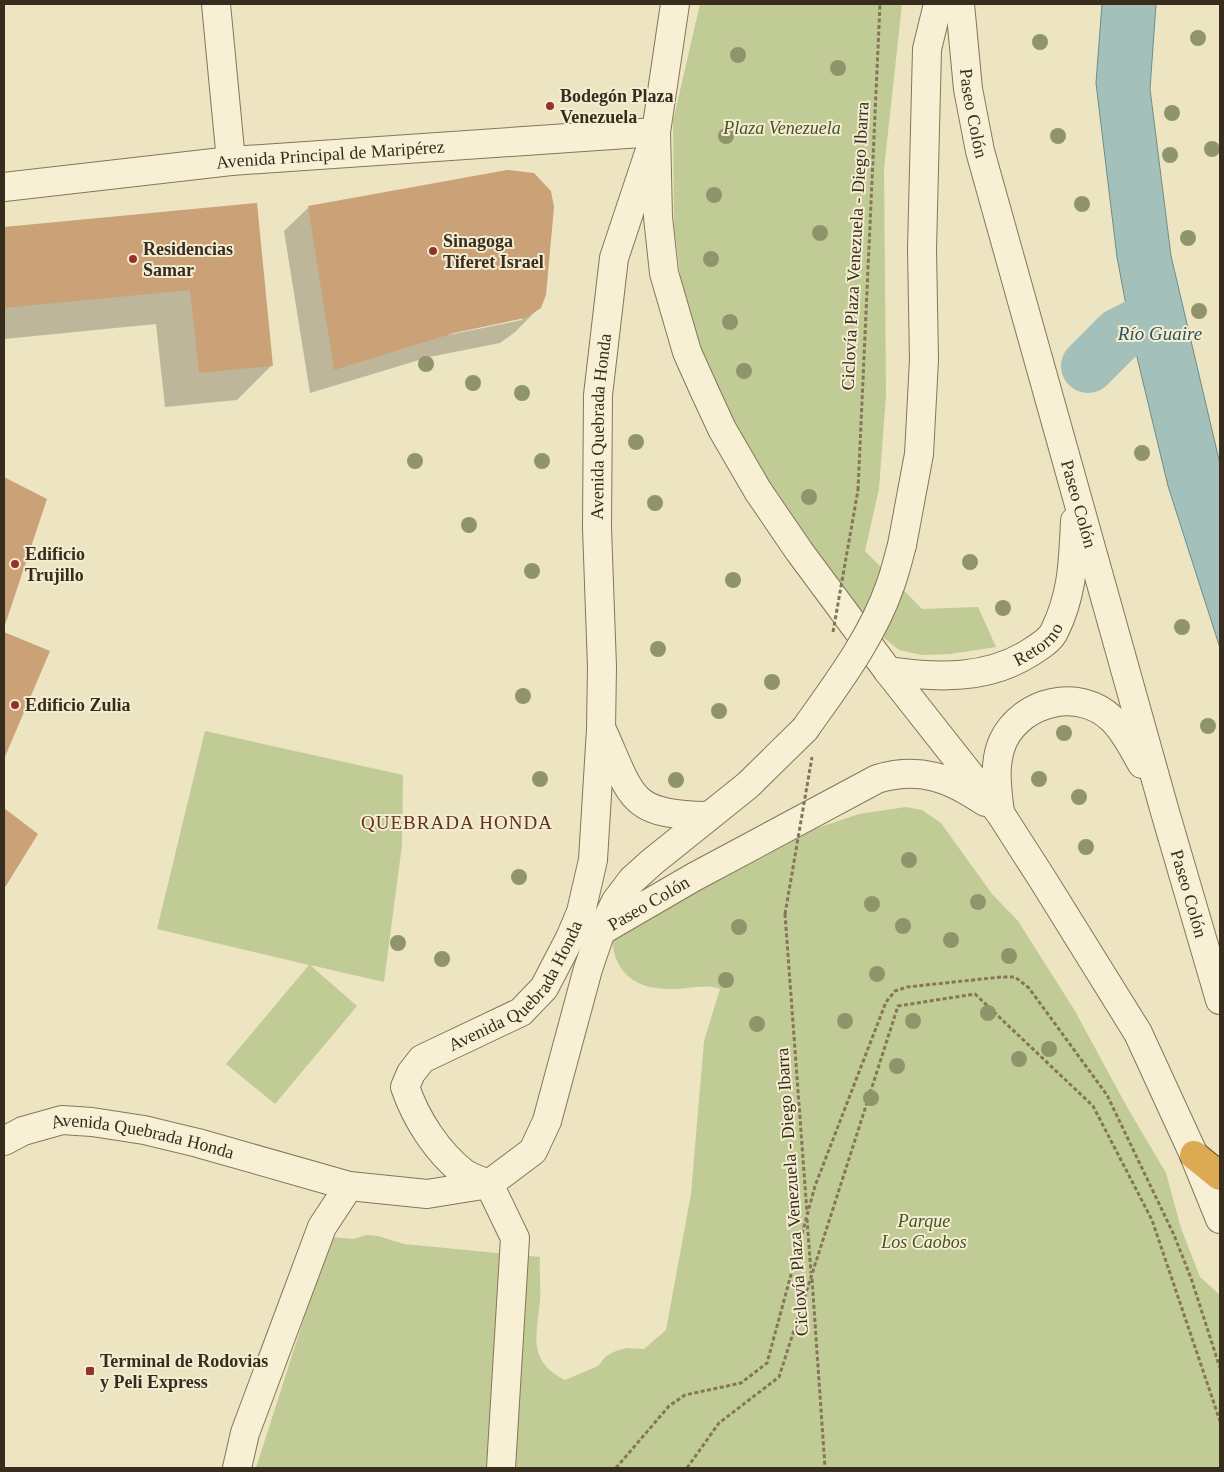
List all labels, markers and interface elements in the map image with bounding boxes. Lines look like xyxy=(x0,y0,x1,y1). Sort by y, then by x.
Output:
street label: Paseo Colón xyxy=(956,67,991,160)
place label: Bodegón Plaza Venezuela xyxy=(560,86,674,127)
marker: Bodegón Plaza Venezuela xyxy=(544,100,556,112)
street label: Ciclovía Plaza Venezuela - Diego Ibarra xyxy=(837,101,873,391)
park label: Plaza Venezuela xyxy=(722,118,841,138)
street label: Avenida Principal de Maripérez xyxy=(215,136,445,173)
place label: Sinagoga Tiferet Israel xyxy=(443,231,544,272)
place label: Residencias Samar xyxy=(143,239,233,280)
marker: Sinagoga Tiferet Israel xyxy=(427,245,439,257)
marker: Residencias Samar xyxy=(127,253,139,265)
water label: Río Guaire xyxy=(1117,323,1202,344)
street label: Avenida Quebrada Honda xyxy=(587,332,615,520)
street label: Paseo Colón xyxy=(1057,458,1101,550)
place label: Edificio Trujillo xyxy=(25,544,85,585)
marker: Edificio Trujillo xyxy=(9,558,21,570)
street label: Retorno xyxy=(1010,620,1067,670)
place label: Edificio Zulia xyxy=(25,695,131,715)
marker: Edificio Zulia xyxy=(9,699,21,711)
district label: QUEBRADA HONDA xyxy=(361,812,553,833)
street label: Paseo Colón xyxy=(1167,847,1211,940)
street label: Paseo Colón xyxy=(604,872,693,935)
street label: Avenida Quebrada Honda xyxy=(445,918,586,1055)
street label: Ciclovía Plaza Venezuela - Diego Ibarra xyxy=(772,1047,812,1337)
street label: Avenida Quebrada Honda xyxy=(48,1110,236,1163)
park label: Parque Los Caobos xyxy=(880,1211,967,1252)
place label: Terminal de Rodovias y Peli Express xyxy=(100,1351,268,1392)
marker: Terminal de Rodovias y Peli Express xyxy=(84,1365,96,1377)

